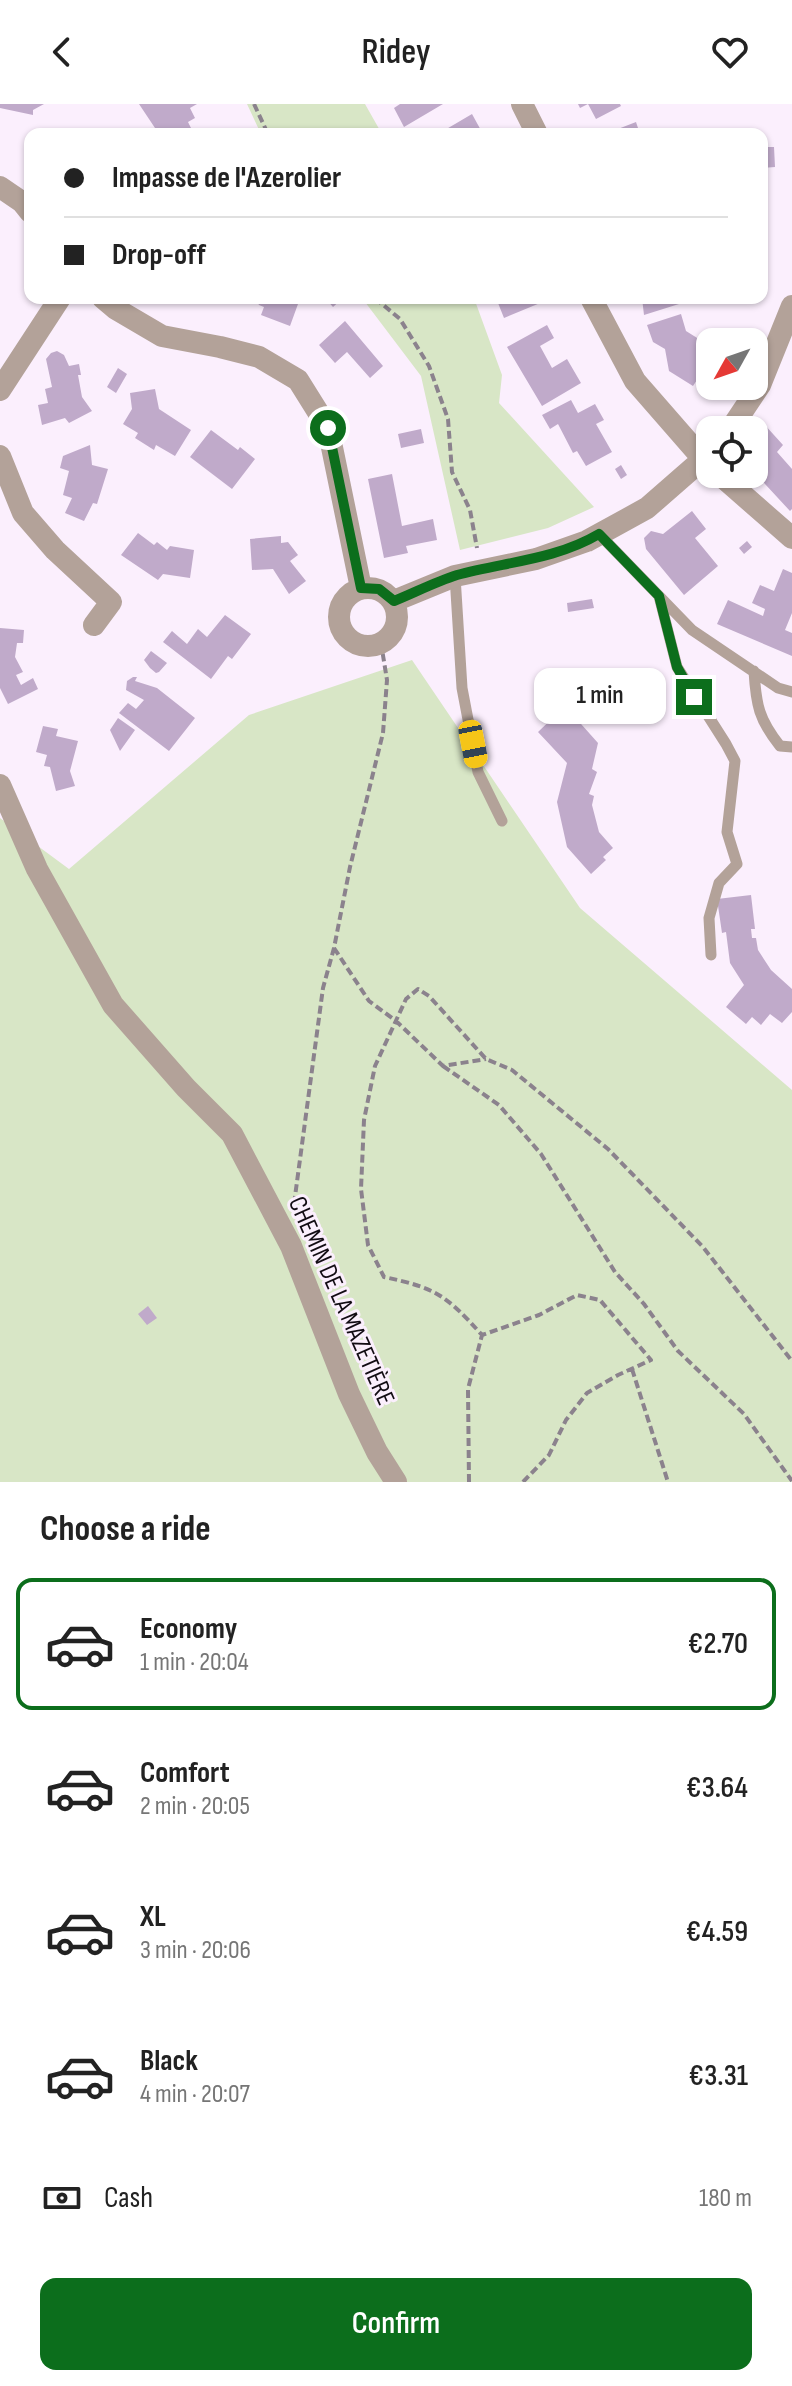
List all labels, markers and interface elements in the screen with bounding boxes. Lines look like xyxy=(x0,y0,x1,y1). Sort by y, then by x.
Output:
icon: back xyxy=(40,30,84,74)
icon: heart xyxy=(708,30,752,74)
text: Ridey xyxy=(362,31,430,74)
text: Impasse de l'Azerolier xyxy=(112,160,341,196)
text: Drop-off xyxy=(112,237,206,273)
north arrow xyxy=(696,328,768,400)
map controls xyxy=(696,328,768,488)
route start xyxy=(310,410,346,446)
button: locate xyxy=(696,416,768,488)
callout: 1 min xyxy=(534,669,666,725)
route end xyxy=(676,679,712,715)
text: 1 min xyxy=(576,680,624,711)
car xyxy=(457,718,489,770)
street label: CHEMIN DE LA MAZETIÈRE xyxy=(281,1192,401,1410)
text: Choose a ride xyxy=(40,1508,211,1551)
icon: car xyxy=(44,1608,116,1680)
text: Economy xyxy=(140,1611,237,1647)
text: €2.70 xyxy=(688,1626,748,1662)
text: 1 min · 20:04 xyxy=(140,1647,249,1678)
icon: car xyxy=(44,1752,116,1824)
text: Comfort xyxy=(140,1755,230,1791)
text: €3.64 xyxy=(686,1770,748,1806)
text: 2 min · 20:05 xyxy=(140,1791,250,1822)
icon: car xyxy=(44,1896,116,1968)
text: XL xyxy=(140,1899,166,1935)
text: €4.59 xyxy=(686,1914,748,1950)
text: 3 min · 20:06 xyxy=(140,1935,251,1966)
icon: car xyxy=(44,2040,116,2112)
text: Black xyxy=(140,2043,198,2079)
text: €3.31 xyxy=(688,2058,748,2094)
text: 4 min · 20:07 xyxy=(140,2079,250,2110)
icon: cash xyxy=(40,2176,84,2220)
text: Cash xyxy=(104,2180,153,2216)
text: 180 m xyxy=(699,2183,752,2214)
button: Confirm xyxy=(40,2278,752,2370)

